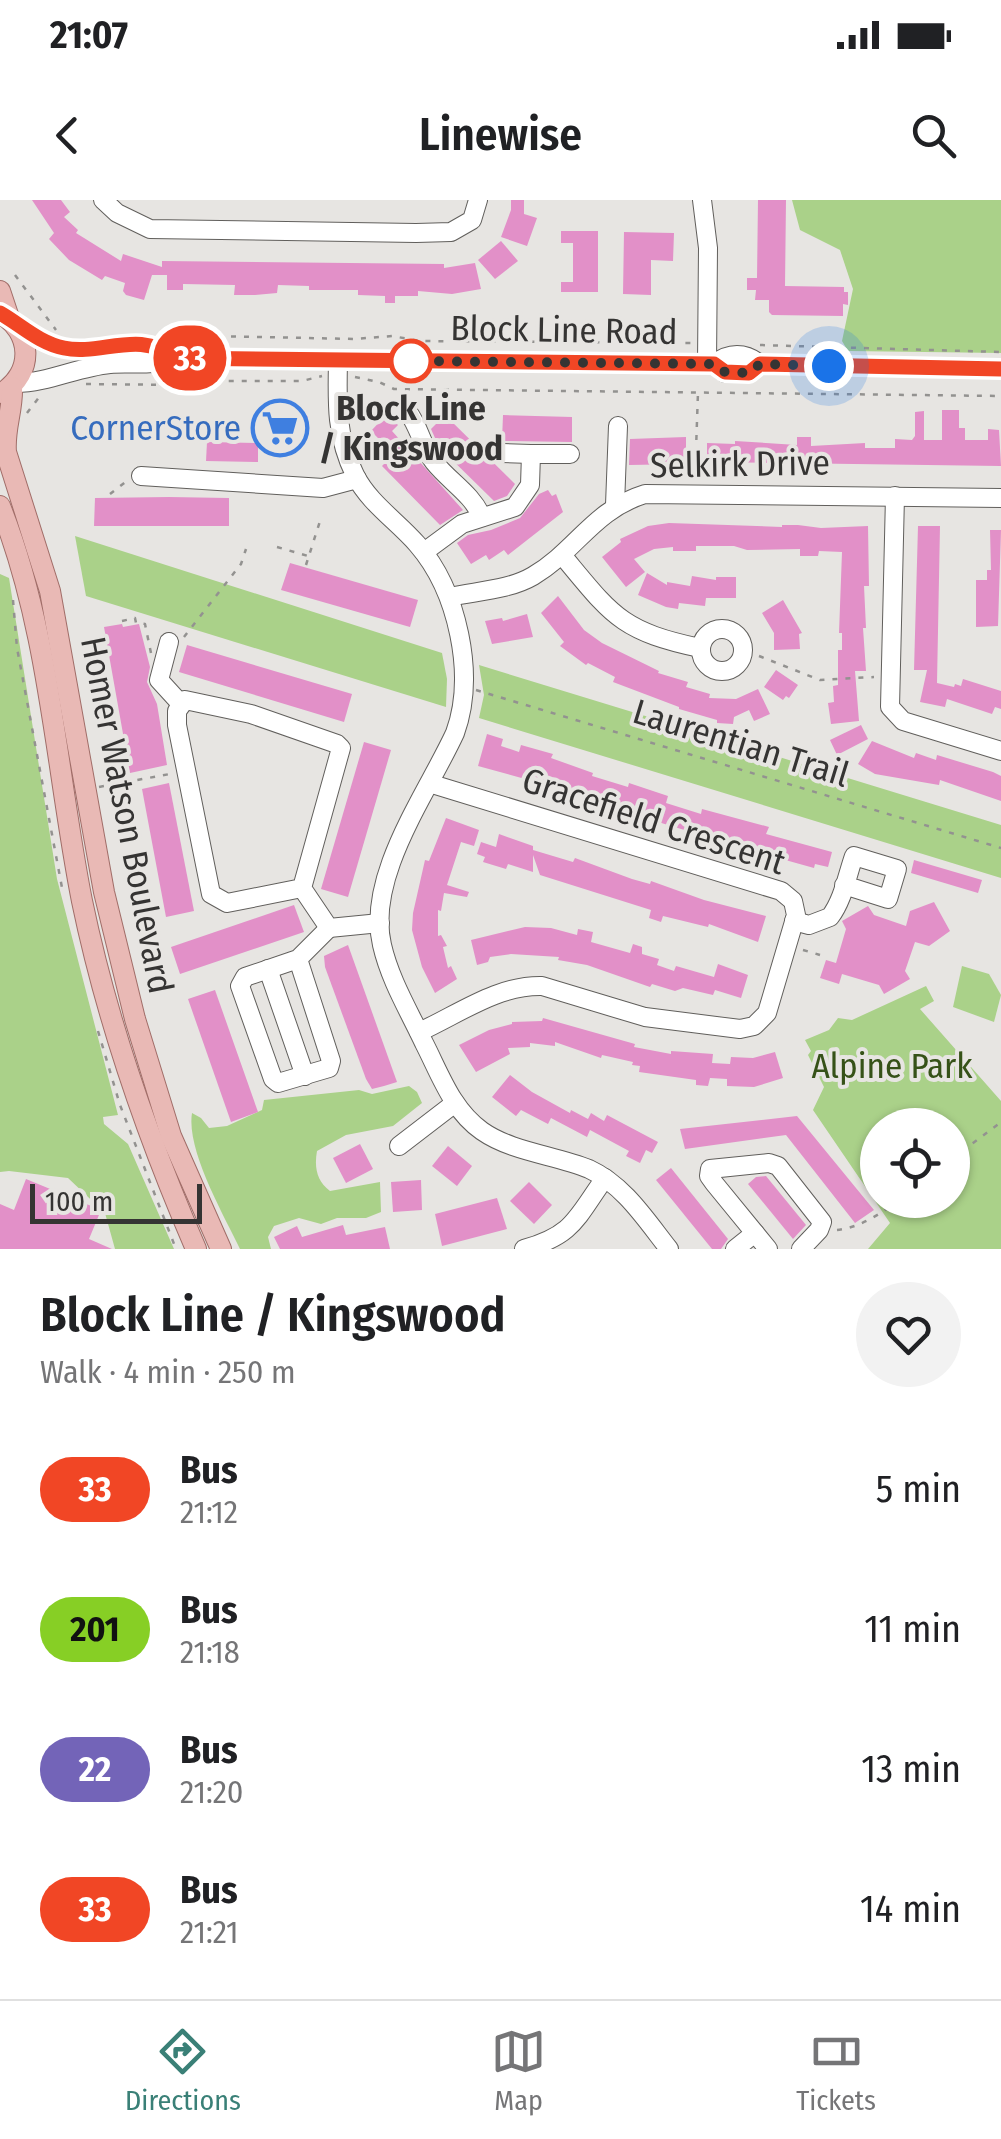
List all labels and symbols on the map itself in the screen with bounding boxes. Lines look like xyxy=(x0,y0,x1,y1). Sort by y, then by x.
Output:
street label: Block Line Road xyxy=(450,307,678,353)
line badge: 33 xyxy=(145,326,235,390)
marker: Block Line / Kingswood xyxy=(390,340,432,382)
your location xyxy=(804,341,854,391)
place label: Block Line / Kingswood xyxy=(319,387,503,469)
supermarket icon: CornerStore xyxy=(250,398,310,458)
place label: CornerStore xyxy=(70,407,241,449)
street label: Selkirk Drive xyxy=(650,441,830,487)
street label: Homer Watson Boulevard xyxy=(72,633,182,997)
street label: Laurentian Trail xyxy=(628,690,854,796)
street label: Gracefield Crescent xyxy=(517,759,791,883)
park label: Alpine Park xyxy=(811,1045,973,1087)
scale bar xyxy=(30,1179,202,1224)

